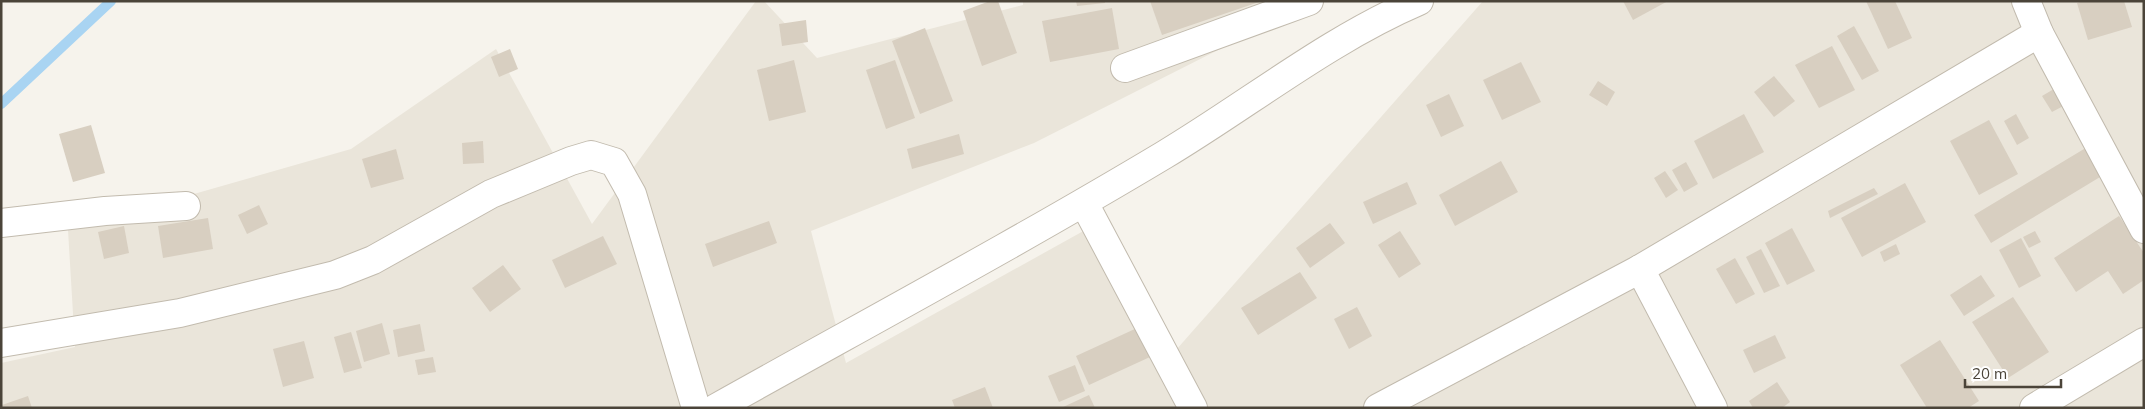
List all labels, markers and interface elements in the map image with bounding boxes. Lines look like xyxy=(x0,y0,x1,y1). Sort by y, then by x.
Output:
scale bar xyxy=(1965,356,2061,388)
text: 20 m xyxy=(1972,364,2007,383)

